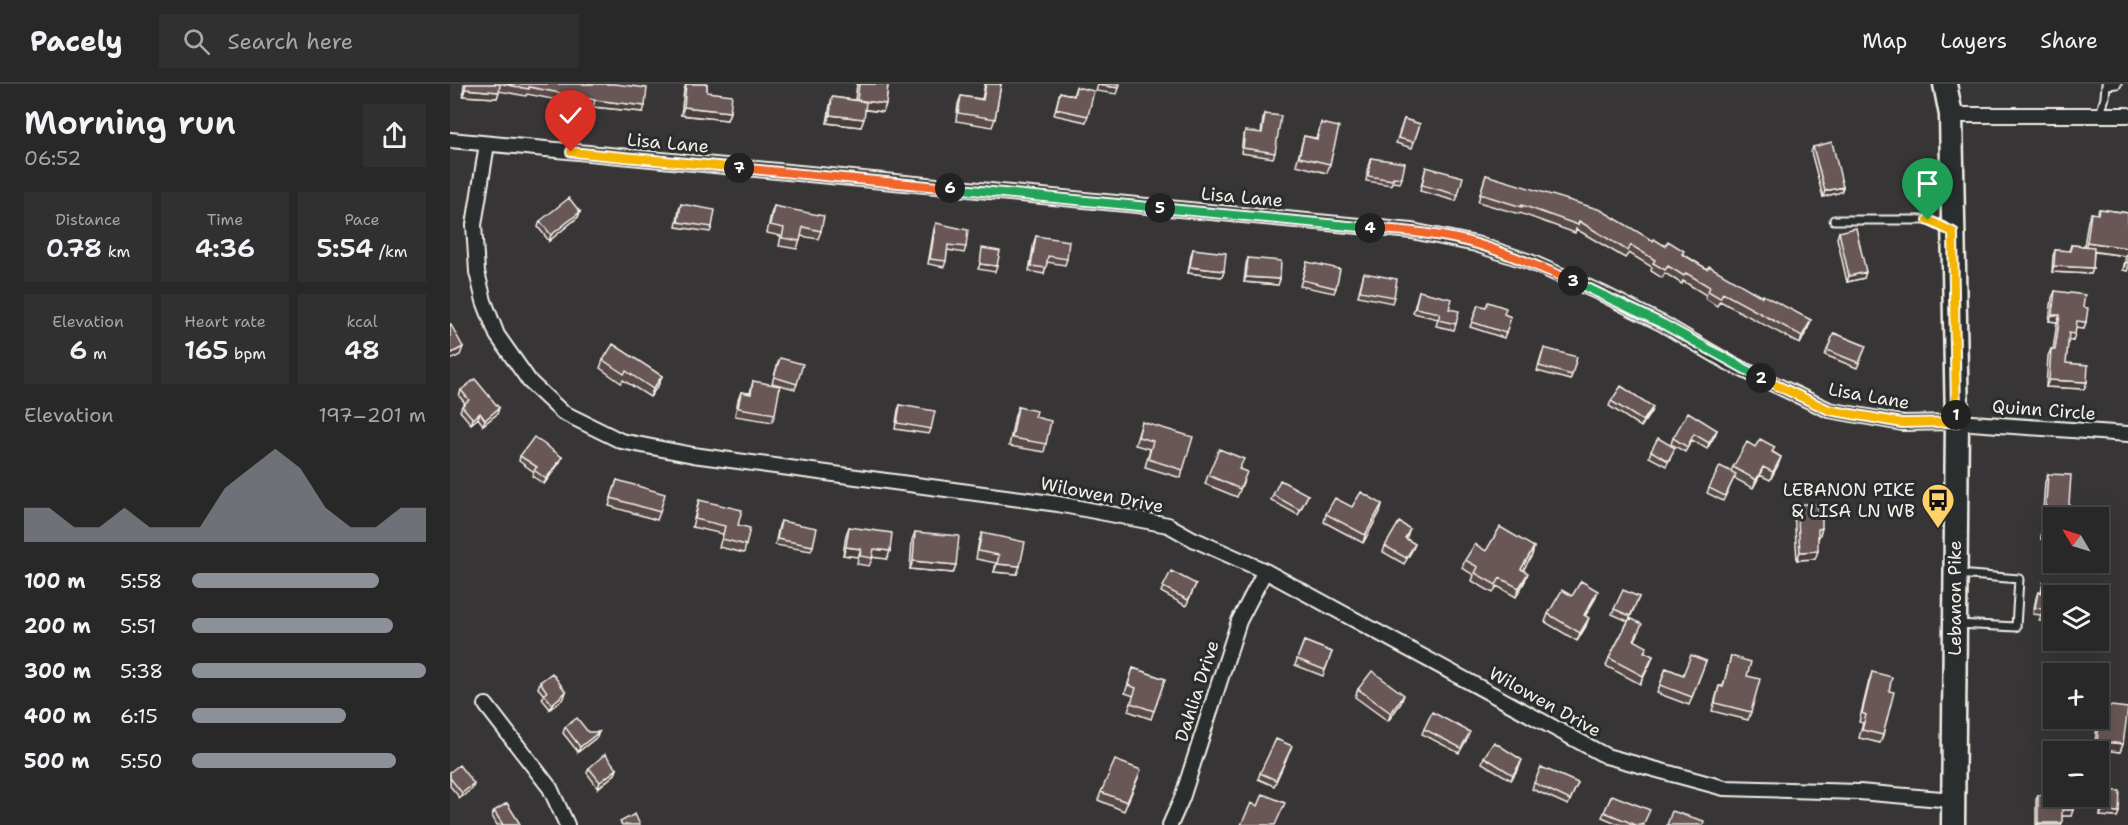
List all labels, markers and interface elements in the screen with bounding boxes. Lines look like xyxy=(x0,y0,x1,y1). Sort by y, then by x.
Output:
search box xyxy=(159,14,579,68)
text: Pacely xyxy=(30,22,123,60)
icon: search xyxy=(180,25,213,58)
text: Search here xyxy=(228,27,353,56)
text: Map xyxy=(1862,27,1907,55)
text: Layers xyxy=(1940,27,2007,55)
text: Share xyxy=(2040,27,2098,55)
pin xyxy=(545,90,596,152)
icon: check xyxy=(554,99,587,132)
text: Morning run xyxy=(24,100,236,145)
button: share xyxy=(363,104,426,167)
street label: Lisa Lane xyxy=(626,127,710,159)
text: 06:52 xyxy=(24,145,81,171)
pin: 7 xyxy=(724,153,754,183)
text: 7 xyxy=(733,157,745,178)
pin xyxy=(1902,158,1953,220)
icon: arrive xyxy=(1911,167,1944,200)
pin: 6 xyxy=(935,173,965,203)
text: 6 xyxy=(944,177,956,198)
street label: Lisa Lane xyxy=(1200,181,1284,213)
pin: 5 xyxy=(1145,193,1175,223)
text: 5 xyxy=(1155,197,1165,218)
text: Distance xyxy=(55,209,121,230)
text: Time xyxy=(207,209,243,230)
text: Pace xyxy=(344,209,380,230)
pin: 4 xyxy=(1355,213,1385,243)
text: 4 xyxy=(1364,217,1376,238)
text: 0.78 xyxy=(46,230,102,265)
text: 4:36 xyxy=(195,230,255,265)
text: 5:54 xyxy=(316,230,374,265)
text: km xyxy=(102,241,130,262)
text: /km xyxy=(374,241,408,262)
pin: 3 xyxy=(1558,266,1588,296)
text: 3 xyxy=(1567,270,1579,291)
text: Elevation xyxy=(52,311,124,332)
text: Heart rate xyxy=(184,311,266,332)
text: kcal xyxy=(346,311,378,332)
text: 6 xyxy=(69,332,87,367)
text: 165 xyxy=(184,332,228,367)
text: 48 xyxy=(344,332,380,367)
text: m xyxy=(87,343,107,364)
text: bpm xyxy=(228,343,266,364)
pin: 2 xyxy=(1746,363,1776,393)
text: 2 xyxy=(1755,367,1767,388)
street label: Lisa Lane xyxy=(1826,377,1912,415)
street label: Quinn Circle xyxy=(1991,394,2097,426)
pin: 1 xyxy=(1941,400,1971,430)
text: Elevation xyxy=(24,402,114,428)
text: 197–201 m xyxy=(318,402,426,428)
text: 1 xyxy=(1952,404,1960,425)
street label: Wilowen Drive xyxy=(1038,471,1166,519)
place label: LEBANON PIKE & LISA LN WB xyxy=(1783,478,1915,523)
bus stop icon: LEBANON PIKE & LISA LN WB xyxy=(1920,482,1956,529)
north arrow xyxy=(2043,507,2109,573)
map controls xyxy=(2043,507,2109,807)
street label: Lebanon Pike xyxy=(1943,540,1967,656)
text: 100 m xyxy=(24,568,86,594)
text: 5:58 xyxy=(120,568,162,594)
button: layers xyxy=(2043,585,2109,651)
text: 200 m xyxy=(24,613,91,639)
text: 5:51 xyxy=(120,613,156,639)
street label: Dahlia Drive xyxy=(1169,637,1225,745)
text: 300 m xyxy=(24,658,91,684)
text: 5:38 xyxy=(120,658,163,684)
street label: Wilowen Drive xyxy=(1485,661,1605,743)
button: + xyxy=(2043,663,2109,729)
text: 400 m xyxy=(24,703,91,729)
text: 6:15 xyxy=(120,703,158,729)
button: − xyxy=(2043,741,2109,807)
text: 500 m xyxy=(24,748,90,774)
text: 5:50 xyxy=(120,748,163,774)

